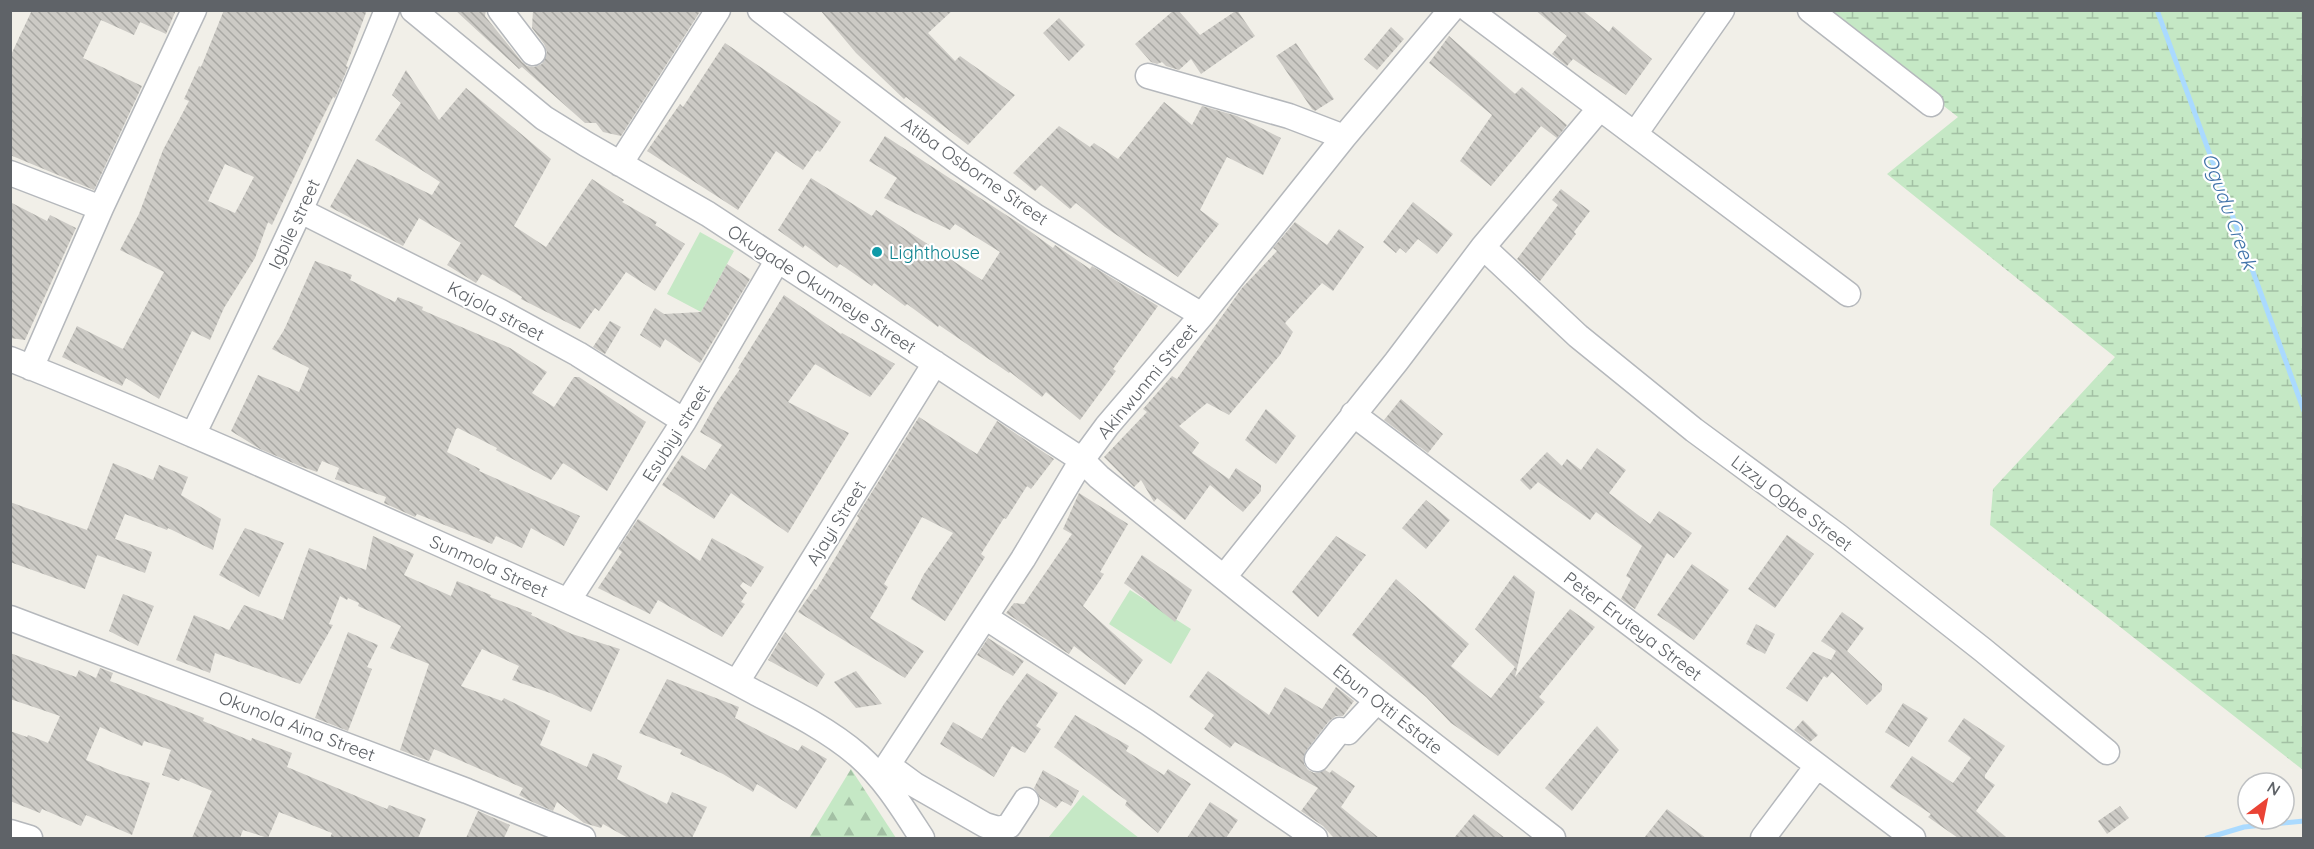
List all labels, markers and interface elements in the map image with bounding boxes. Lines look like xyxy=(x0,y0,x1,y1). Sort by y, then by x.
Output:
street label: Atiba Osborne Street xyxy=(897,112,1053,230)
water label: Ogudu Creek xyxy=(2197,149,2263,275)
street label: Igbile street xyxy=(263,175,325,273)
street label: Okugade Okunneye Street xyxy=(723,219,921,359)
place label: Lighthouse xyxy=(889,241,980,264)
marker: Lighthouse xyxy=(870,245,884,259)
street label: Kajola street xyxy=(444,276,548,346)
street label: Akinwunmi Street xyxy=(1092,318,1202,444)
street label: Esubiyi street xyxy=(637,380,715,486)
street label: Lizzy Ogbe Street xyxy=(1727,450,1857,556)
street label: Ajayi Street xyxy=(801,476,871,570)
street label: Sunmola Street xyxy=(426,530,552,602)
street label: Peter Eruteya Street xyxy=(1559,566,1707,686)
street label: Ebun Otti Estate xyxy=(1328,659,1448,759)
street label: Okunola Aina Street xyxy=(216,686,378,766)
north arrow xyxy=(2236,771,2296,831)
text: N xyxy=(2264,777,2284,800)

